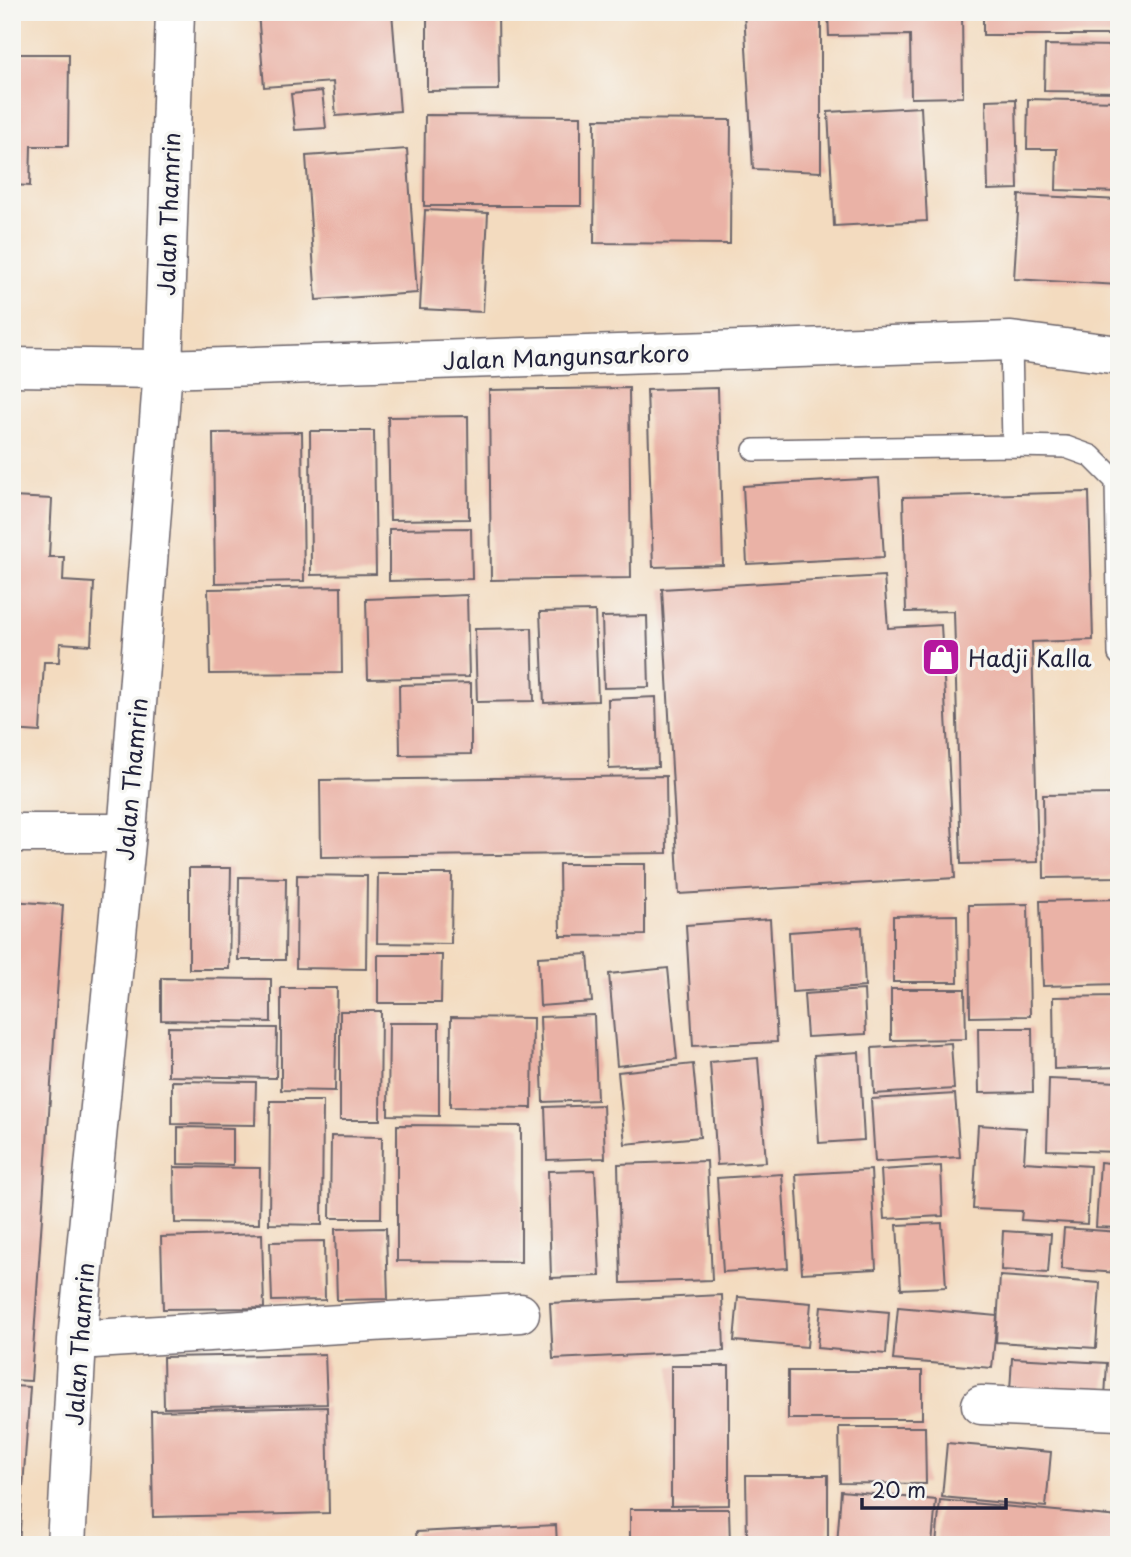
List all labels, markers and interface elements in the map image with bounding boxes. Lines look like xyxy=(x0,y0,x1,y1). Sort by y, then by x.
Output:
street label: Jalan Thamrin xyxy=(148,132,188,296)
street label: Jalan Mangunsarkoro xyxy=(442,334,690,378)
shop icon: Hadji Kalla xyxy=(920,636,962,678)
place label: Hadji Kalla xyxy=(968,640,1092,675)
street label: Jalan Thamrin xyxy=(106,696,156,862)
street label: Jalan Thamrin xyxy=(56,1261,102,1427)
scale bar xyxy=(862,1466,1005,1510)
text: 20 m xyxy=(872,1473,926,1505)

